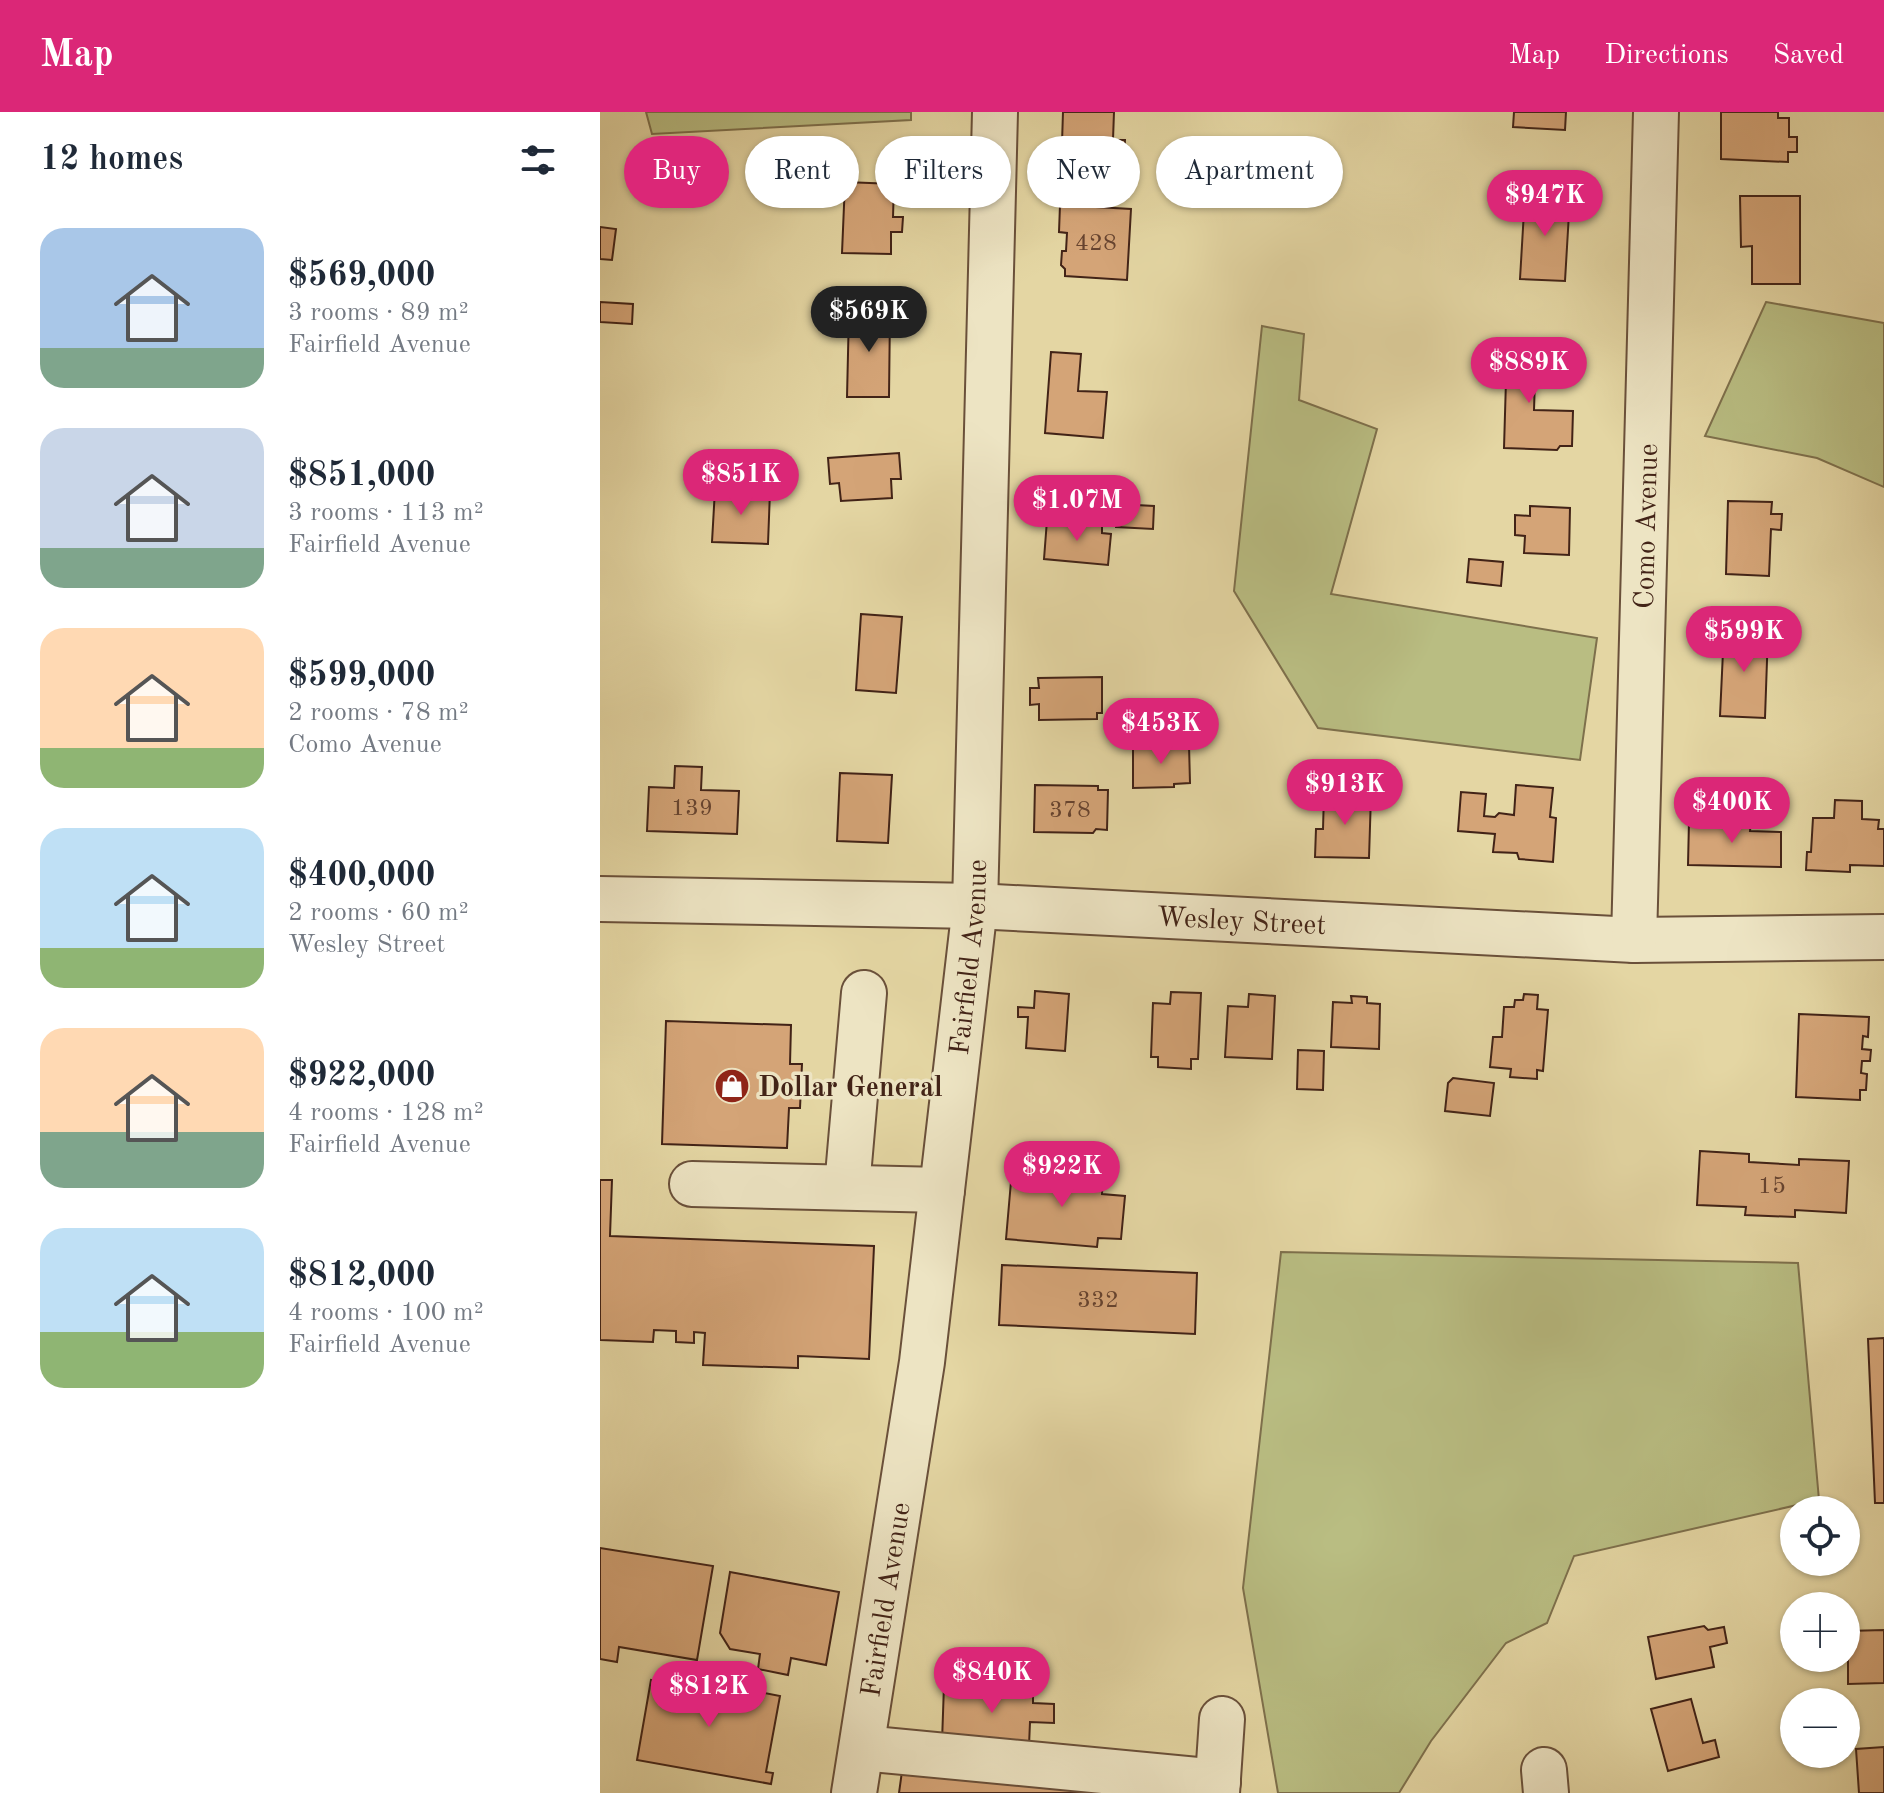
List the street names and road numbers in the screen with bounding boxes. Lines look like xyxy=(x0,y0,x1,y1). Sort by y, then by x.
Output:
street label: Como Avenue xyxy=(1632,443,1664,609)
street label: Fairfield Avenue xyxy=(947,859,993,1057)
street label: Wesley Street xyxy=(1156,904,1327,941)
street label: Fairfield Avenue xyxy=(858,1500,917,1699)

